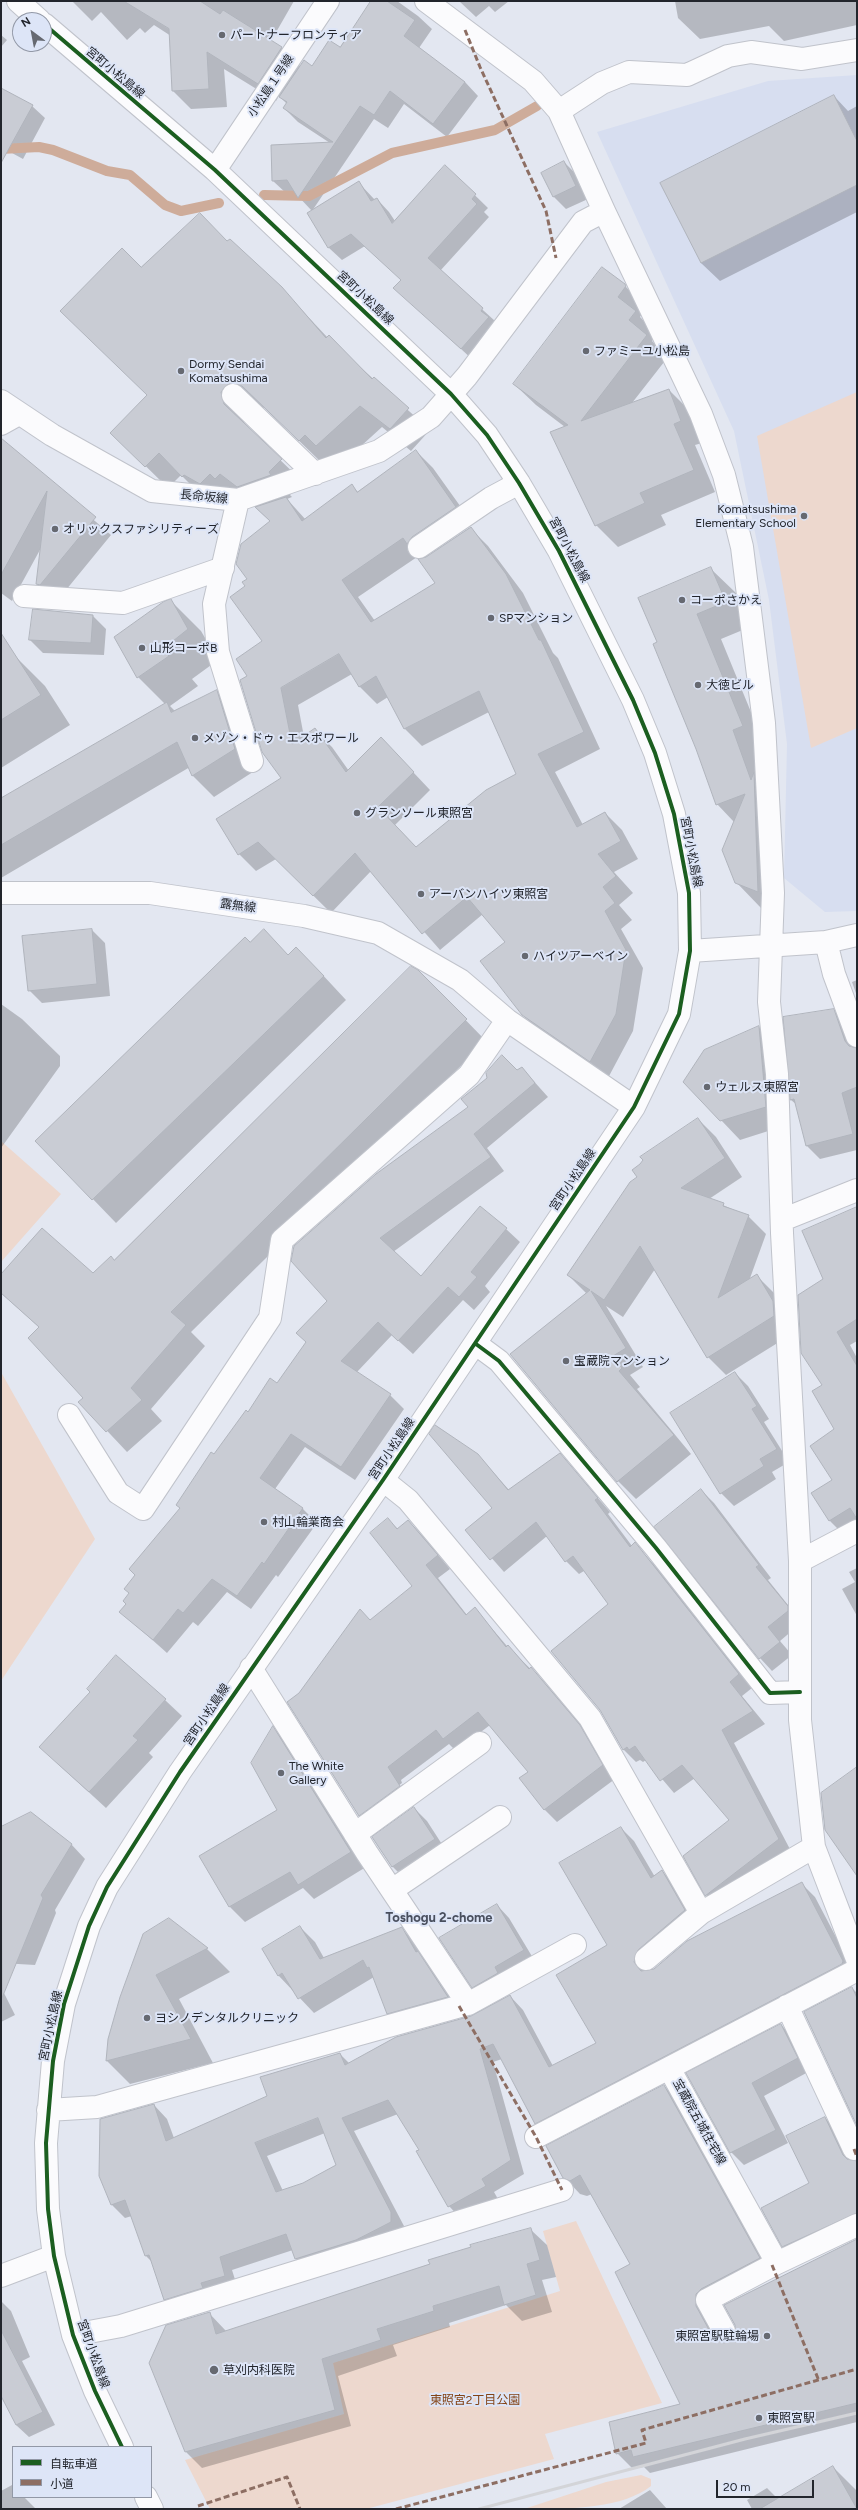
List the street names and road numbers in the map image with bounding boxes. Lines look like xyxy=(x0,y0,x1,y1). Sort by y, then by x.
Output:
street label: 宮町小松島線 xyxy=(83,44,147,102)
street label: 小松島１号線 xyxy=(245,52,297,120)
street label: 宮町小松島線 xyxy=(334,268,396,328)
street label: 長命坂線 xyxy=(179,487,229,507)
street label: 宮町小松島線 xyxy=(546,515,592,585)
street label: 宮町小松島線 xyxy=(677,815,705,889)
street label: 露無線 xyxy=(219,896,257,916)
street label: 宮町小松島線 xyxy=(547,1146,599,1214)
street label: 宮町小松島線 xyxy=(366,1415,418,1483)
street label: 宮町小松島線 xyxy=(181,1681,233,1749)
street label: 宮町小松島線 xyxy=(36,1989,66,2063)
street label: 宝蔵院五城住宅線 xyxy=(669,2077,729,2167)
street label: 宮町小松島線 xyxy=(74,2318,112,2390)

